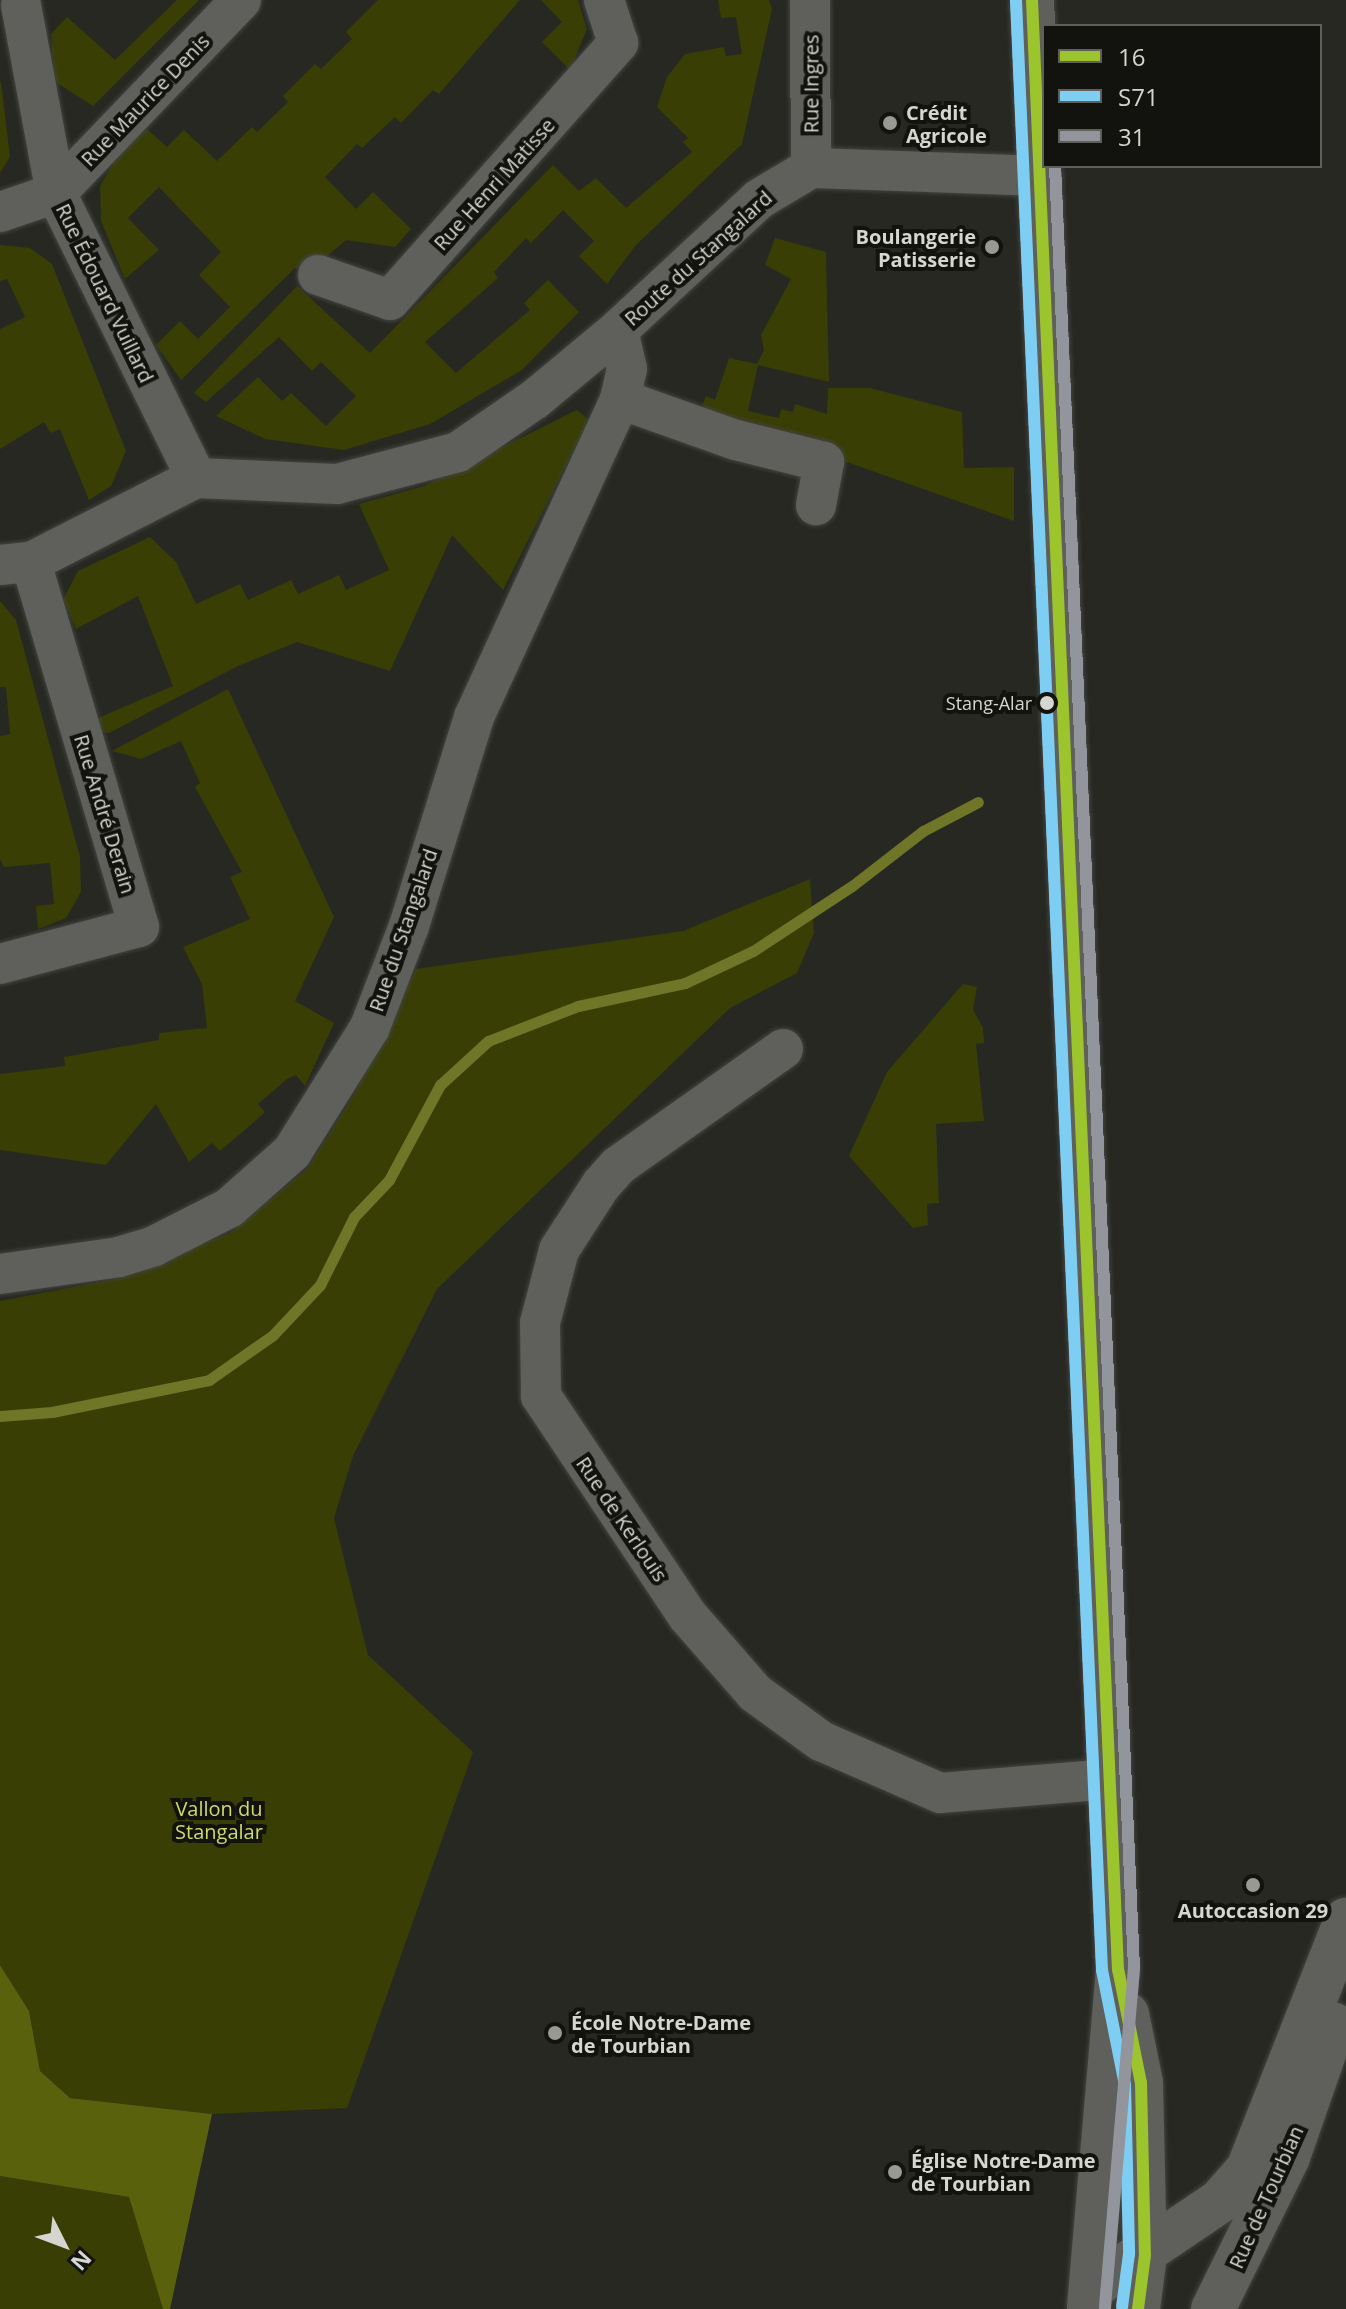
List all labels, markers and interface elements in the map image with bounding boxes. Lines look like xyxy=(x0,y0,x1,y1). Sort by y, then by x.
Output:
legend xyxy=(1042,24,1322,168)
street label: Rue Maurice Denis xyxy=(76,29,214,171)
street label: Rue Ingres xyxy=(799,35,823,133)
text: 16 xyxy=(1118,40,1145,73)
text: S71 xyxy=(1118,80,1159,113)
place label: Crédit Agricole xyxy=(906,100,987,147)
street label: Rue Henri Matisse xyxy=(428,113,560,255)
marker: Crédit Agricole xyxy=(881,114,899,132)
text: 31 xyxy=(1118,120,1145,153)
street label: Route du Stangalard xyxy=(619,186,777,330)
street label: Rue Édouard Vuillard xyxy=(51,200,159,386)
place label: Boulangerie Patisserie xyxy=(856,224,976,271)
marker: Boulangerie Patisserie xyxy=(983,238,1001,256)
place label: Stang-Alar xyxy=(946,692,1032,714)
marker: Stang-Alar xyxy=(1039,695,1055,711)
street label: Rue André Derain xyxy=(69,732,141,896)
street label: Rue du Stangalard xyxy=(364,845,442,1015)
street label: Rue de Kerlouis xyxy=(571,1452,673,1586)
park label: Vallon du Stangalar xyxy=(175,1796,263,1843)
marker: Autoccasion 29 xyxy=(1244,1876,1262,1894)
place label: Autoccasion 29 xyxy=(1178,1898,1328,1922)
place label: École Notre-Dame de Tourbian xyxy=(571,2010,751,2057)
marker: École Notre-Dame de Tourbian xyxy=(546,2024,564,2042)
street label: Rue de Tourbian xyxy=(1224,2122,1308,2272)
place label: Église Notre-Dame de Tourbian xyxy=(911,2148,1096,2195)
marker: Église Notre-Dame de Tourbian xyxy=(886,2163,904,2181)
north arrow xyxy=(24,2205,104,2285)
text: N xyxy=(65,2244,99,2278)

